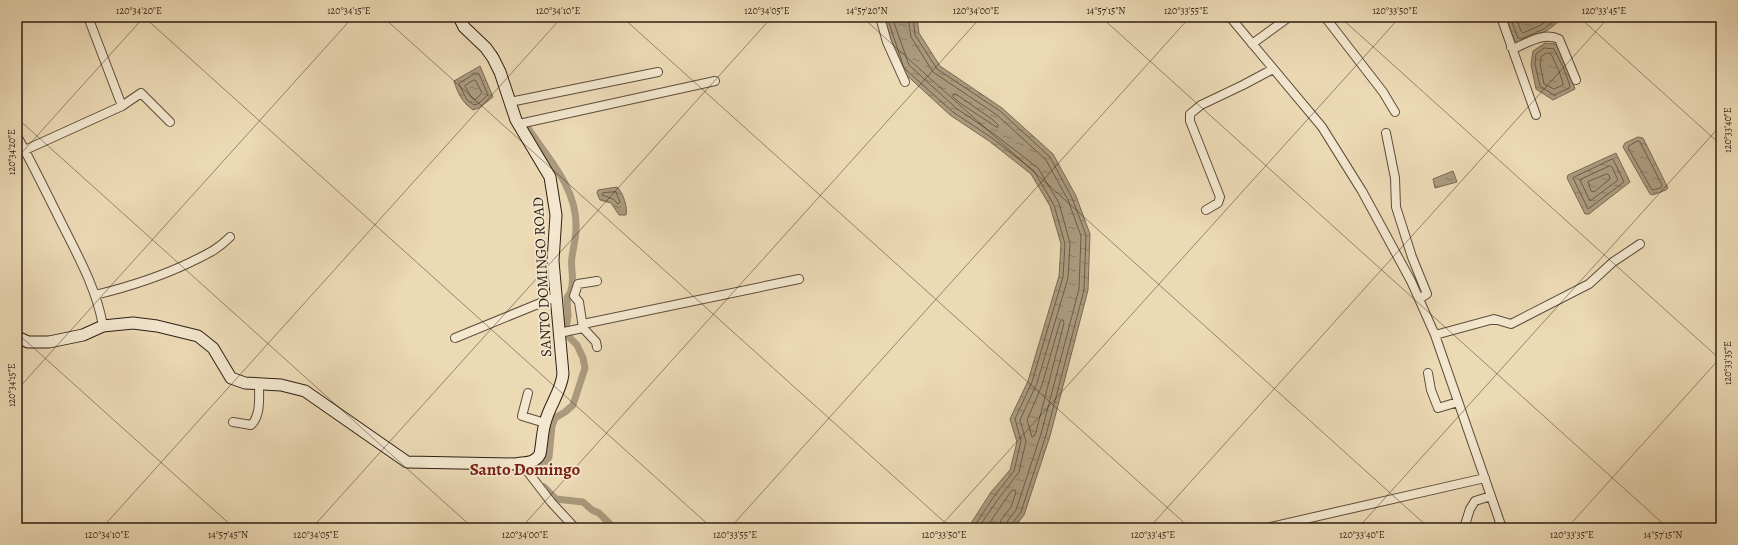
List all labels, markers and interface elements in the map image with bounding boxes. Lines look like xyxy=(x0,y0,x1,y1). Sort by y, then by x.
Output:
text: 120°34'20"E xyxy=(116,4,162,17)
text: 120°34'15"E xyxy=(327,4,371,17)
text: 120°34'10"E xyxy=(536,4,580,17)
text: 120°34'05"E xyxy=(744,4,790,17)
text: 14°57'20"N xyxy=(846,4,888,17)
text: 120°34'00"E xyxy=(953,4,999,17)
text: 14°57'15"N xyxy=(1086,4,1126,17)
text: 120°33'55"E xyxy=(1164,4,1208,17)
text: 120°33'50"E xyxy=(1372,4,1418,17)
text: 120°33'45"E xyxy=(1582,4,1626,17)
text: 120°33'40"E xyxy=(1721,107,1734,153)
text: 120°34'20"E xyxy=(5,129,18,175)
street label: SANTO DOMINGO ROAD xyxy=(528,196,556,358)
text: 120°33'35"E xyxy=(1721,341,1734,385)
text: 120°34'15"E xyxy=(5,363,18,407)
district label: Santo Domingo xyxy=(470,458,581,481)
text: 120°34'10"E xyxy=(85,528,129,541)
text: 14°57'45"N xyxy=(208,528,248,541)
text: 120°34'05"E xyxy=(293,528,339,541)
text: 120°34'00"E xyxy=(502,528,548,541)
text: 120°33'55"E xyxy=(713,528,757,541)
text: 120°33'50"E xyxy=(921,528,967,541)
text: 120°33'45"E xyxy=(1131,528,1175,541)
text: 120°33'40"E xyxy=(1339,528,1385,541)
text: 120°33'35"E xyxy=(1550,528,1594,541)
text: 14°57'15"N xyxy=(1643,528,1683,541)

